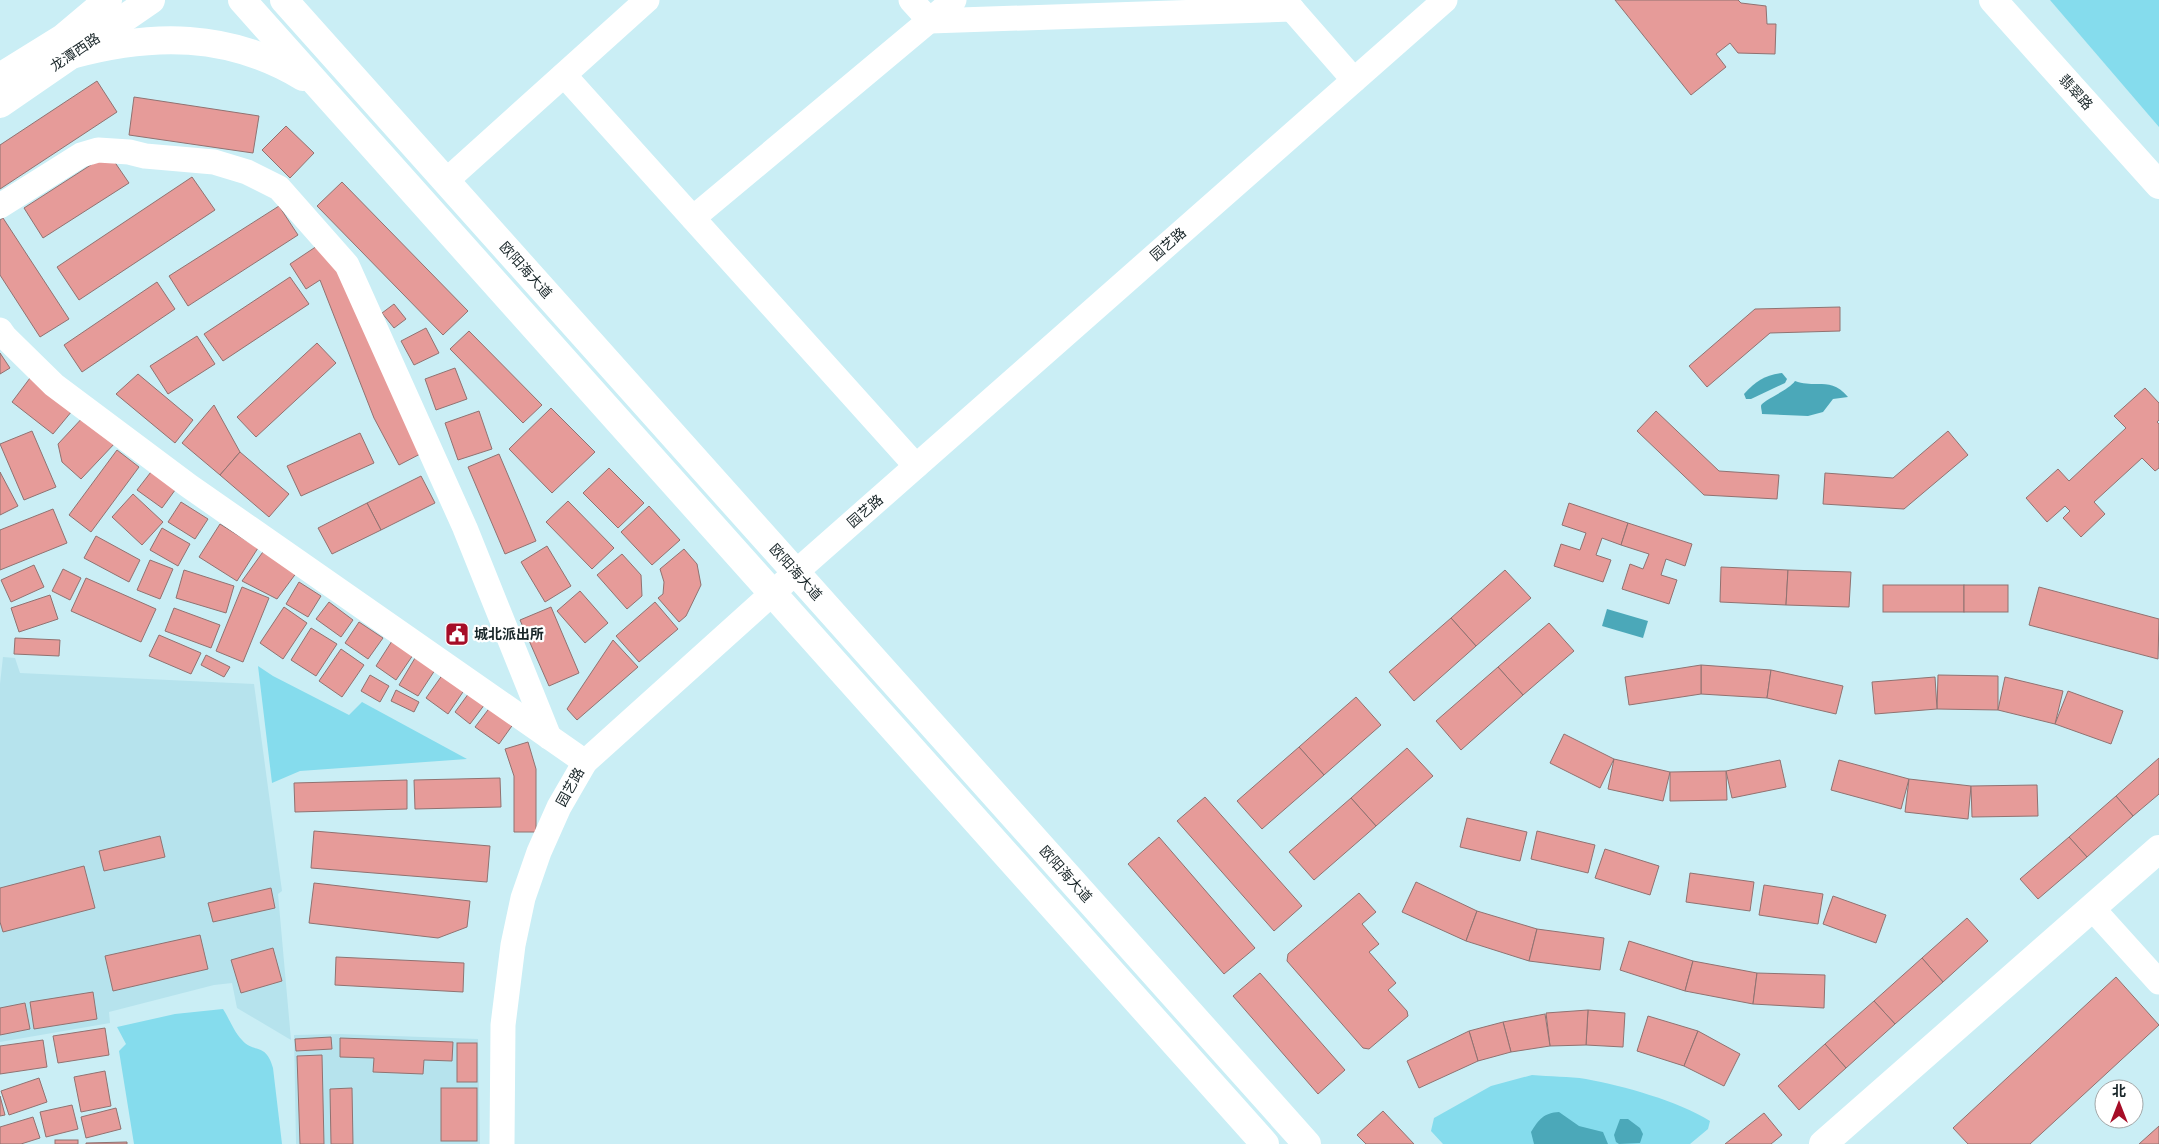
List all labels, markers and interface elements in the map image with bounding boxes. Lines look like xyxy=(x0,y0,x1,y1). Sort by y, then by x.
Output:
street label: 龙潭西路 xyxy=(47,29,103,75)
street label: 翡翠路 xyxy=(2055,70,2097,114)
street label: 园艺路 xyxy=(1146,223,1190,265)
street label: 欧阳海大道 xyxy=(496,238,556,302)
street label: 园艺路 xyxy=(843,490,887,532)
street label: 欧阳海大道 xyxy=(766,540,826,604)
public building icon: 城北派出所 xyxy=(444,621,470,647)
place label: 城北派出所 xyxy=(474,625,544,643)
street label: 园艺路 xyxy=(552,764,588,810)
street label: 欧阳海大道 xyxy=(1036,842,1096,906)
north arrow xyxy=(2094,1079,2144,1129)
text: 北 xyxy=(2112,1082,2126,1100)

